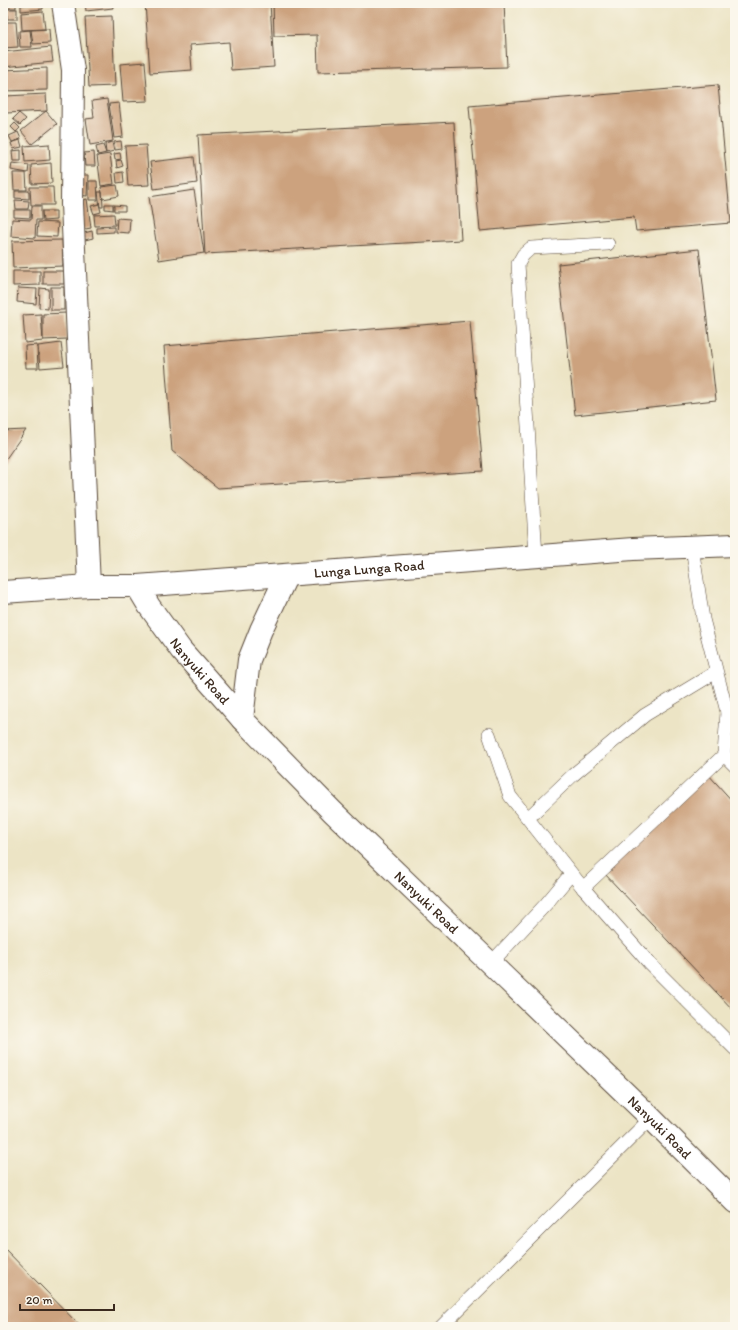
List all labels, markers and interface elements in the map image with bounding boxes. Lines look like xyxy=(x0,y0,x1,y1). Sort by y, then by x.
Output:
street label: Lunga Lunga Road xyxy=(313,556,426,581)
street label: Nanyuki Road xyxy=(166,634,234,708)
street label: Nanyuki Road xyxy=(391,867,463,937)
street label: Nanyuki Road xyxy=(624,1092,696,1163)
scale bar xyxy=(20,1286,114,1312)
text: 20 m xyxy=(26,1293,53,1307)

